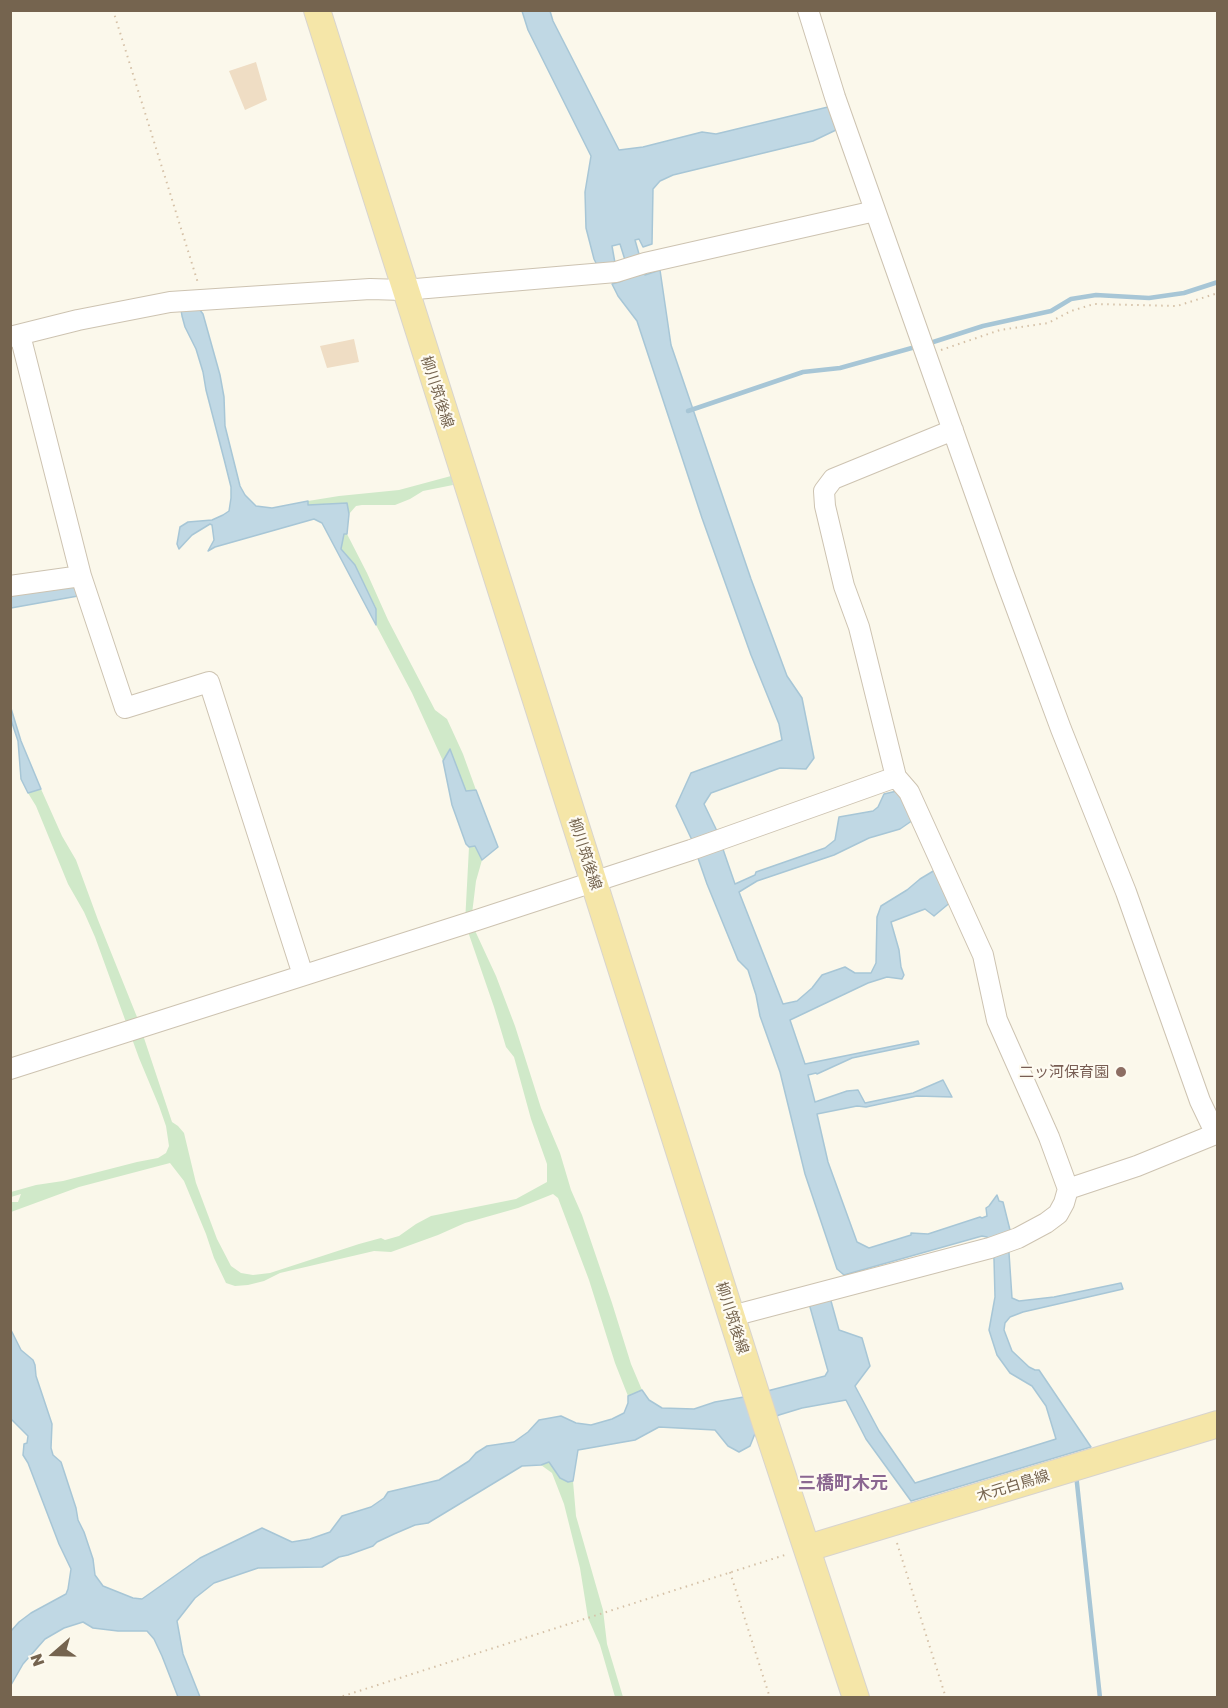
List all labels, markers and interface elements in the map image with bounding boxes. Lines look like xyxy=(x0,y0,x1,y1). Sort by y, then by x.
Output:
street label: 柳川筑後線 xyxy=(417,354,457,430)
street label: 柳川筑後線 xyxy=(565,816,605,892)
place label: 二ッ河保育園 xyxy=(1019,1063,1109,1081)
marker: 二ッ河保育園 xyxy=(1114,1065,1128,1079)
street label: 柳川筑後線 xyxy=(712,1280,752,1356)
street label: 木元白鳥線 xyxy=(975,1466,1051,1506)
district label: 三橋町木元 xyxy=(798,1472,888,1494)
north arrow xyxy=(24,1624,84,1684)
text: N xyxy=(26,1651,49,1669)

